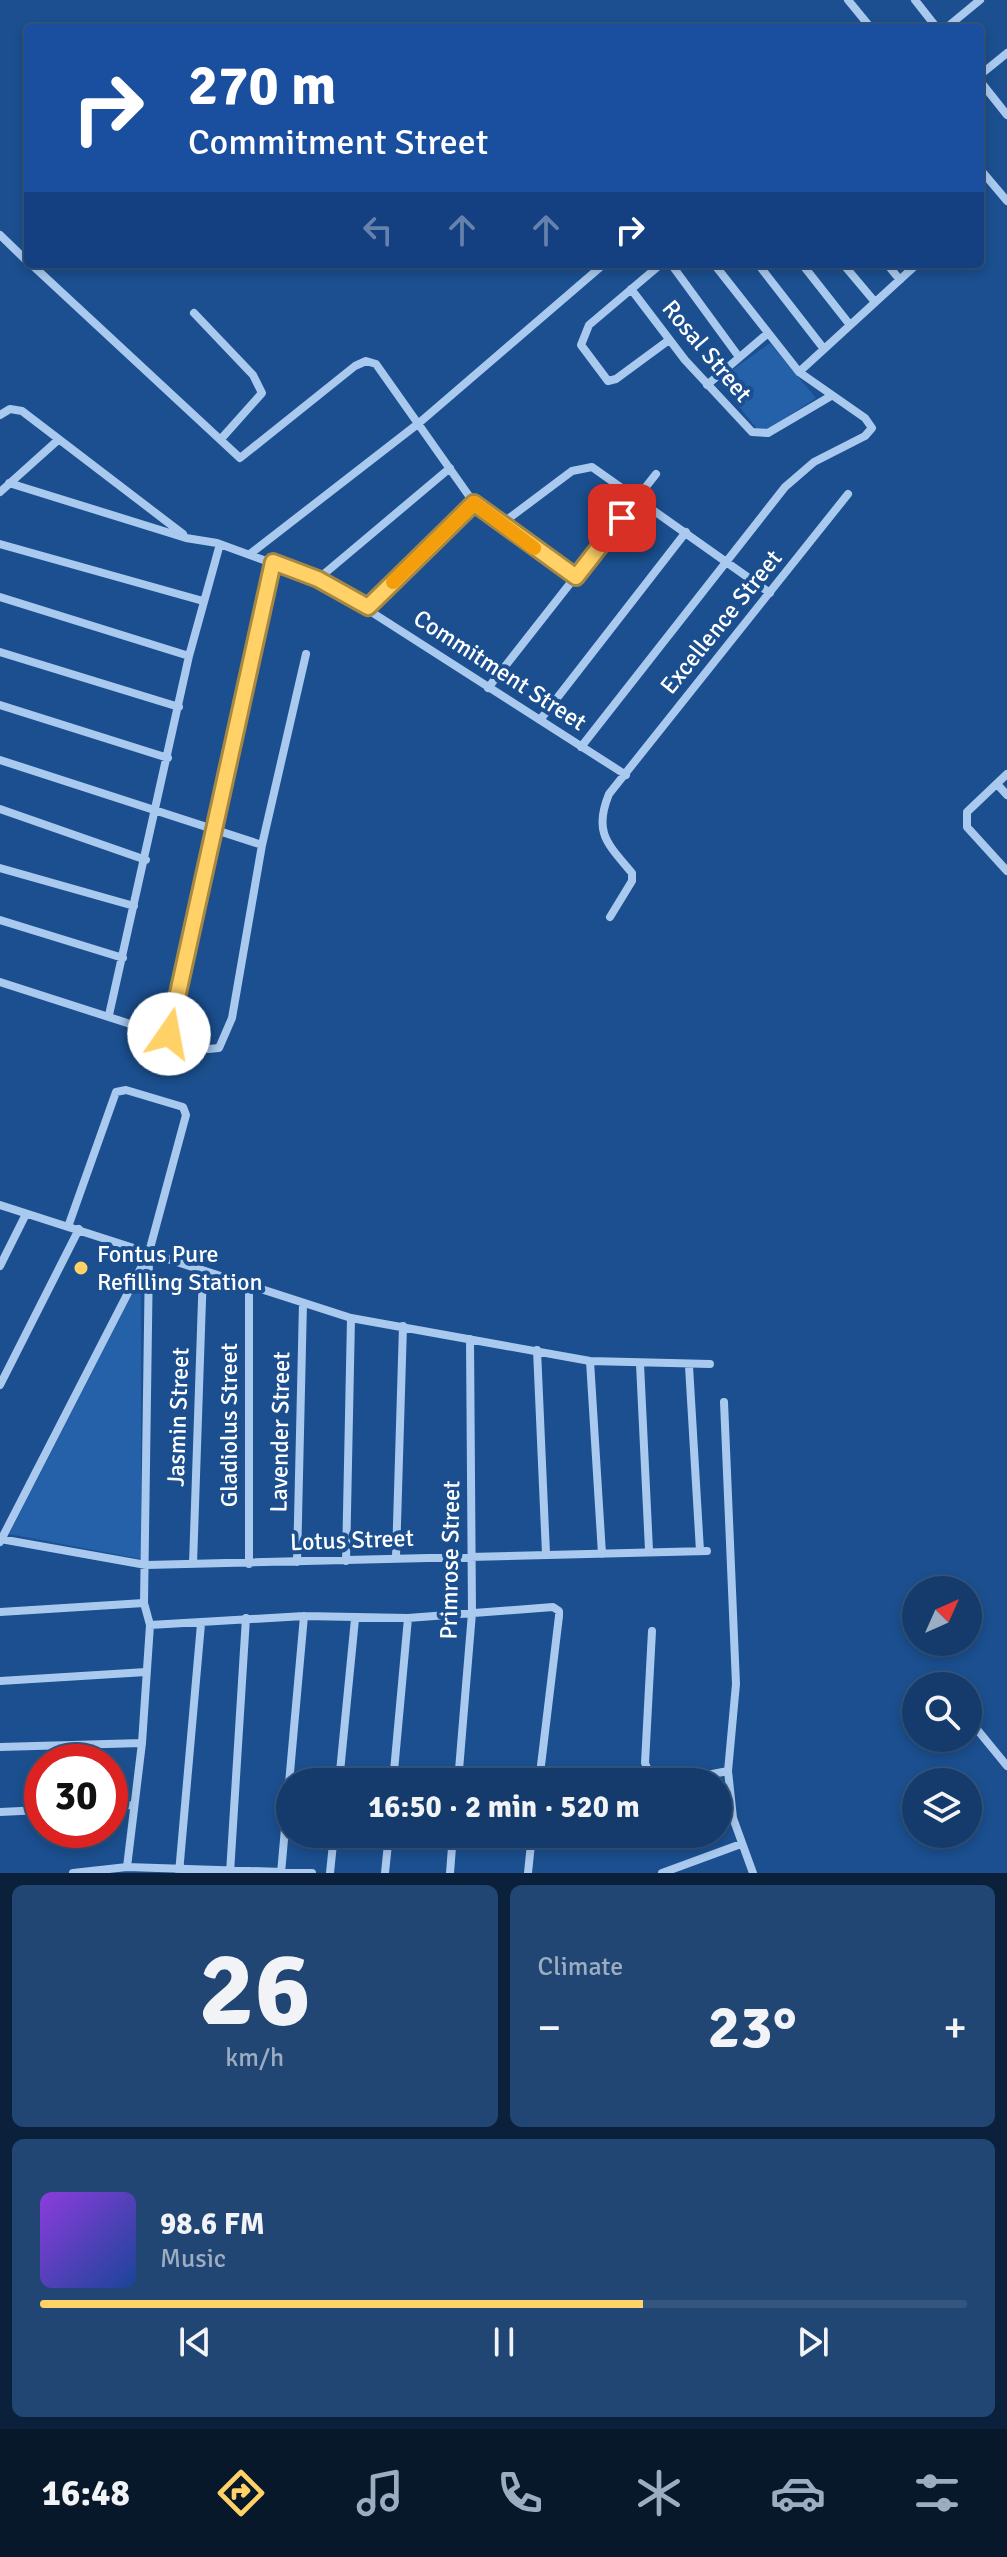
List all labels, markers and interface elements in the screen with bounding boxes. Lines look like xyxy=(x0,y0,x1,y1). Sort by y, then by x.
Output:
text: 270 m xyxy=(188,51,336,120)
icon: right xyxy=(56,56,160,160)
text: Commitment Street xyxy=(188,120,488,165)
icon: left xyxy=(356,208,400,252)
icon: ahead xyxy=(440,208,484,252)
icon: ahead xyxy=(524,208,568,252)
icon: right xyxy=(608,208,652,252)
street label: Rosal Street xyxy=(656,294,758,408)
pin xyxy=(588,484,656,552)
icon: arrive xyxy=(600,496,644,540)
street label: Excellence Street xyxy=(654,544,788,700)
street label: Commitment Street xyxy=(408,603,592,737)
position arrow xyxy=(127,992,211,1076)
place label: Fontus Pure Refilling Station xyxy=(97,1239,263,1297)
marker: Fontus Pure Refilling Station xyxy=(72,1259,90,1277)
street label: Gladiolus Street xyxy=(214,1343,244,1507)
street label: Jasmin Street xyxy=(161,1347,195,1487)
street label: Lavender Street xyxy=(264,1351,296,1513)
street label: Primrose Street xyxy=(434,1480,466,1640)
street label: Lotus Street xyxy=(290,1523,414,1557)
north arrow xyxy=(902,1576,982,1656)
map controls xyxy=(902,1576,982,1848)
button: search xyxy=(902,1672,982,1752)
speed limit sign: 30 xyxy=(24,1744,128,1848)
button: layers xyxy=(902,1768,982,1848)
text: 16:50 · 2 min · 520 m xyxy=(368,1789,640,1826)
text: 26 xyxy=(199,1926,311,2054)
text: Climate xyxy=(538,1951,623,1983)
text: 23° xyxy=(708,1991,797,2065)
text: − xyxy=(538,2001,561,2055)
text: + xyxy=(943,2001,967,2055)
text: km/h xyxy=(225,2042,284,2074)
text: 98.6 FM xyxy=(160,2206,265,2243)
text: Music xyxy=(160,2243,226,2275)
icon: previous xyxy=(173,2320,217,2364)
icon: pause xyxy=(482,2320,526,2364)
icon: next xyxy=(791,2320,835,2364)
icon: directions xyxy=(213,2465,269,2521)
icon: music xyxy=(352,2465,408,2521)
icon: phone xyxy=(492,2465,548,2521)
icon: climate xyxy=(631,2465,687,2521)
icon: car xyxy=(770,2465,826,2521)
icon: filters xyxy=(909,2465,965,2521)
text: 16:48 xyxy=(42,2471,130,2516)

